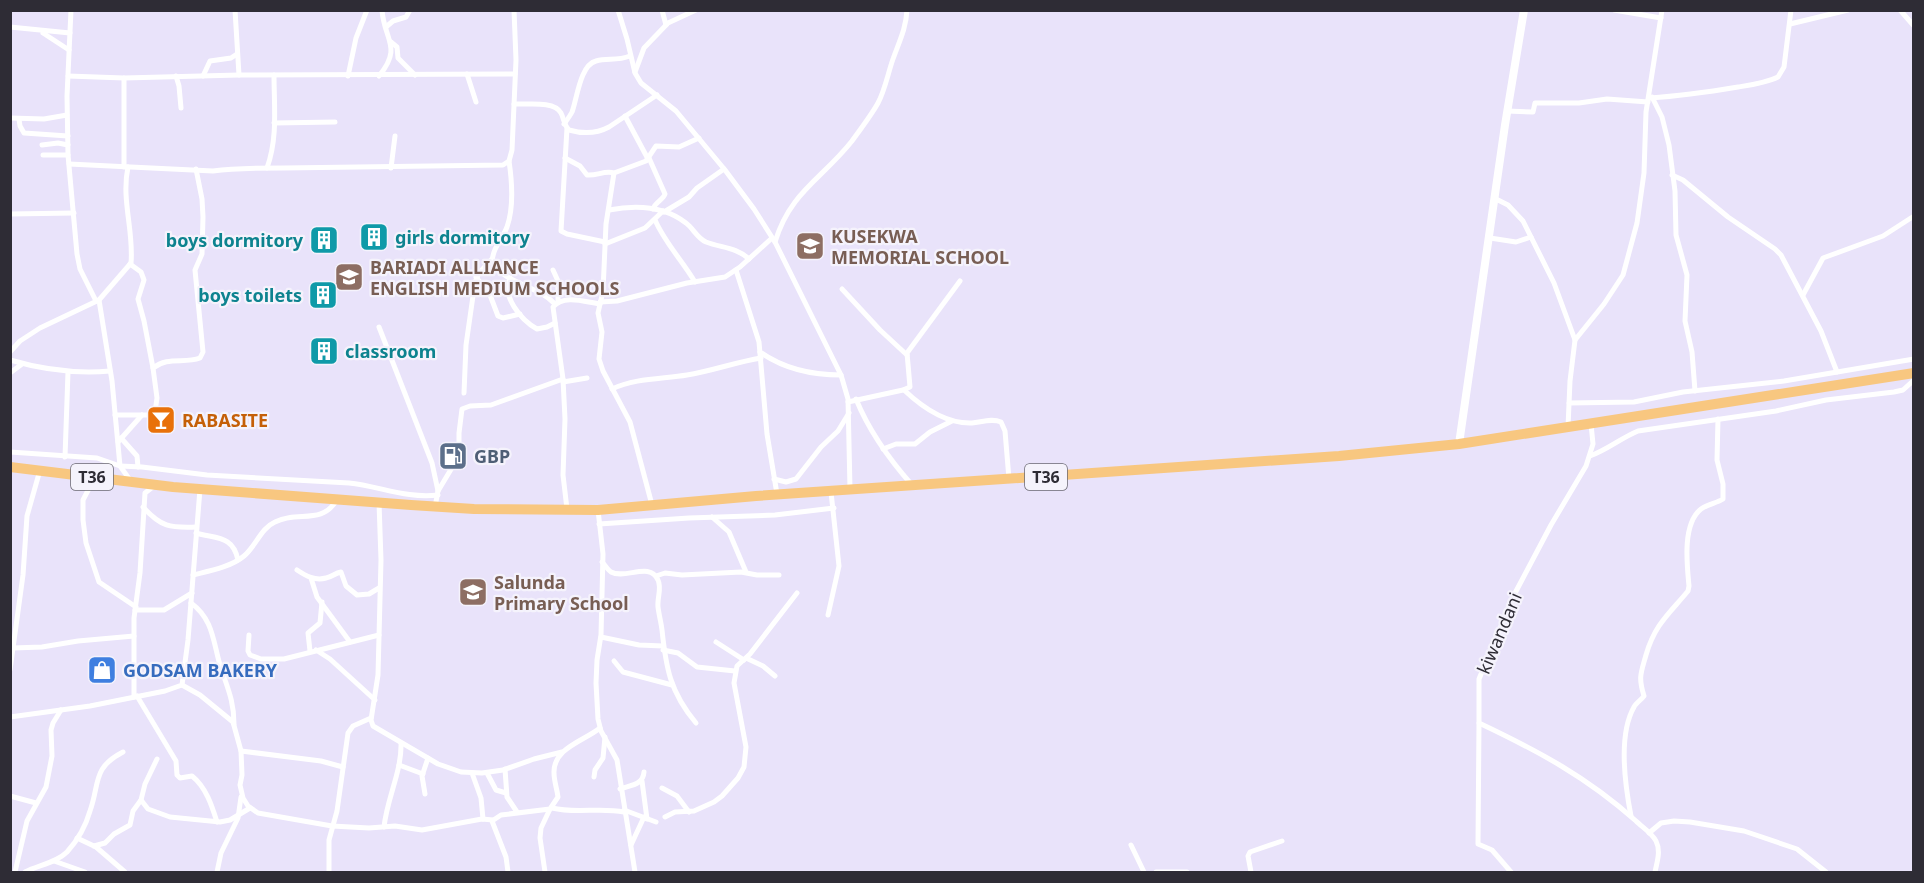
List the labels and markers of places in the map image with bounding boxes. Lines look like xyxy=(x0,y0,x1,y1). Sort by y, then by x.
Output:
building icon: girls dormitory xyxy=(358,221,390,253)
building icon: boys dormitory xyxy=(308,224,340,256)
place label: KUSEKWA MEMORIAL SCHOOL xyxy=(831,224,1009,269)
place label: girls dormitory xyxy=(395,225,531,249)
place label: boys dormitory xyxy=(166,228,304,252)
school or university icon: KUSEKWA MEMORIAL SCHOOL xyxy=(794,230,826,262)
place label: BARIADI ALLIANCE ENGLISH MEDIUM SCHOOLS xyxy=(370,255,619,300)
school or university icon: BARIADI ALLIANCE ENGLISH MEDIUM SCHOOLS xyxy=(333,261,365,293)
building icon: boys toilets xyxy=(307,279,339,311)
place label: boys toilets xyxy=(198,283,302,307)
building icon: classroom xyxy=(308,335,340,367)
place label: classroom xyxy=(345,339,436,363)
bar icon: RABASITE xyxy=(145,404,177,436)
place label: RABASITE xyxy=(182,408,268,432)
fuel station icon: GBP xyxy=(437,440,469,472)
place label: GBP xyxy=(474,444,510,468)
place label: Salunda Primary School xyxy=(494,570,629,615)
school or university icon: Salunda Primary School xyxy=(457,576,489,608)
shop icon: GODSAM BAKERY xyxy=(86,654,118,686)
place label: GODSAM BAKERY xyxy=(123,658,278,682)

